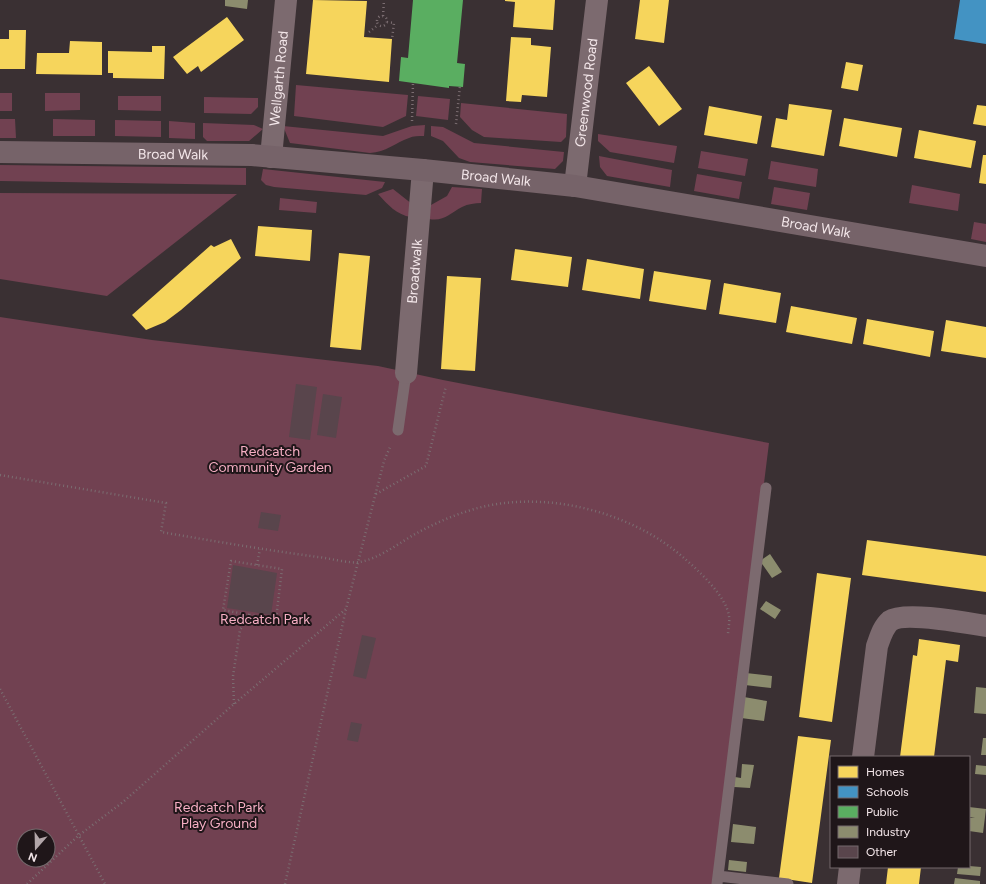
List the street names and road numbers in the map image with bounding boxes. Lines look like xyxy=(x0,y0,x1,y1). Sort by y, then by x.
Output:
street label: Wellgarth Road xyxy=(266,30,292,127)
street label: Greenwood Road xyxy=(572,37,601,148)
street label: Broad Walk xyxy=(138,146,208,163)
street label: Broad Walk xyxy=(460,166,532,190)
street label: Broad Walk xyxy=(780,213,852,242)
street label: Broadwalk xyxy=(404,238,426,304)

